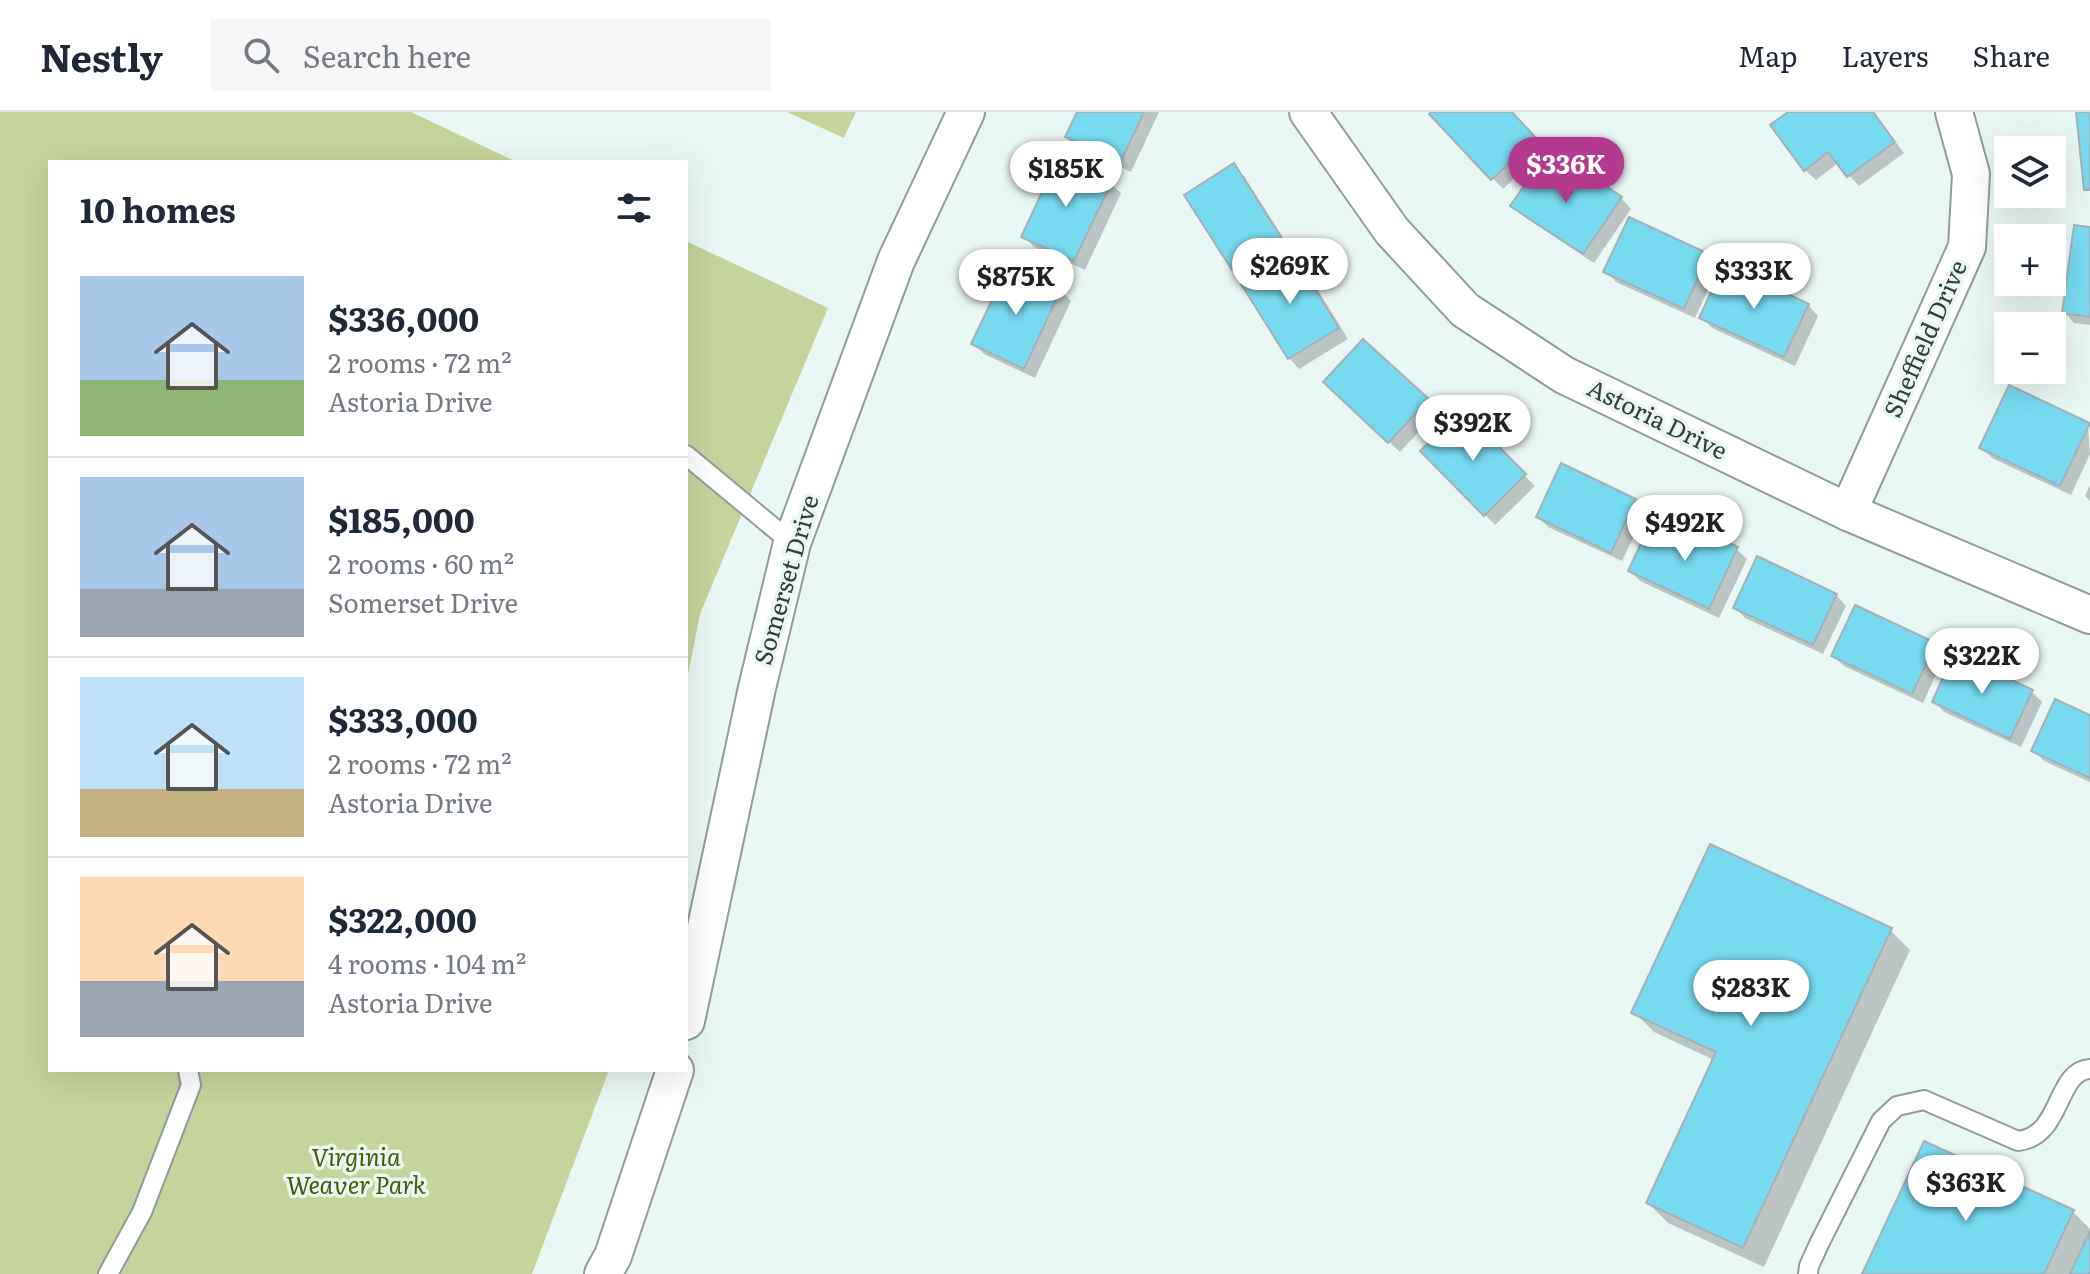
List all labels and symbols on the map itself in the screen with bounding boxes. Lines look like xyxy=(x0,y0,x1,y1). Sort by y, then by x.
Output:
pin: $336K xyxy=(1510,137,1622,205)
pin: $185K xyxy=(1010,141,1122,209)
pin: $269K xyxy=(1234,238,1346,306)
pin: $333K xyxy=(1698,243,1810,311)
pin: $875K xyxy=(960,249,1072,317)
street label: Sheffield Drive xyxy=(1873,254,1974,422)
street label: Astoria Drive xyxy=(1582,369,1734,467)
pin: $392K xyxy=(1417,395,1529,463)
street label: Somerset Drive xyxy=(744,490,826,668)
pin: $492K xyxy=(1629,495,1741,563)
pin: $322K xyxy=(1926,628,2038,696)
pin: $283K xyxy=(1695,960,1807,1028)
park label: Virginia Weaver Park xyxy=(286,1138,427,1201)
pin: $363K xyxy=(1910,1155,2022,1223)

